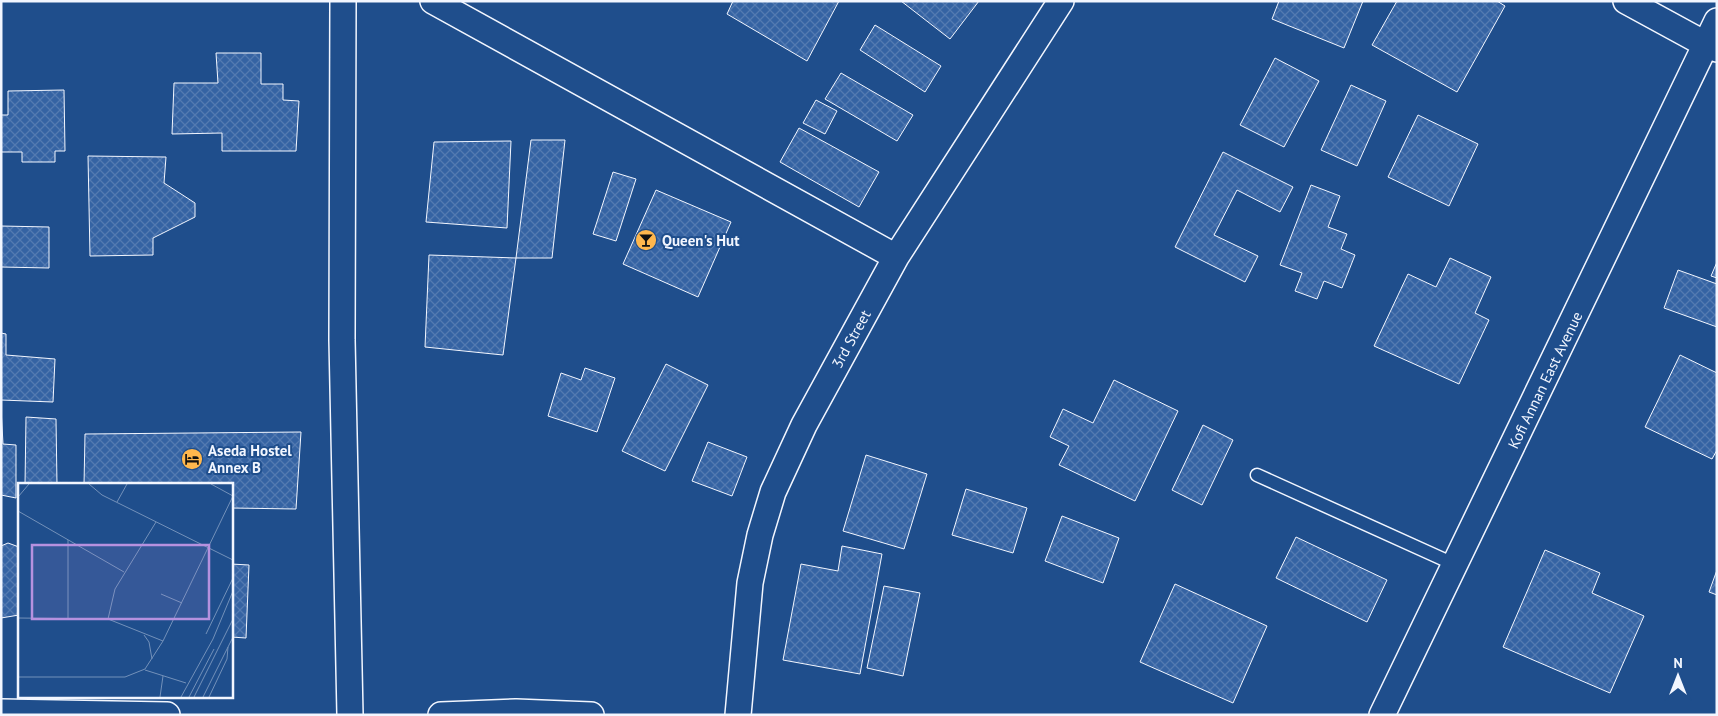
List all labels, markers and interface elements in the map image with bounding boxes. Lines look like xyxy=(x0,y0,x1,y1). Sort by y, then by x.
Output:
bar icon: Queen's Hut xyxy=(634,228,658,252)
place label: Queen's Hut xyxy=(662,231,740,250)
street label: 3rd Street xyxy=(827,307,875,371)
street label: Kofi Annan East Avenue xyxy=(1504,308,1586,452)
place label: Aseda Hostel Annex B xyxy=(208,441,292,477)
hotel icon: Aseda Hostel Annex B xyxy=(180,447,204,471)
inset map xyxy=(18,483,232,698)
north arrow xyxy=(1653,651,1703,701)
text: N xyxy=(1673,654,1683,672)

